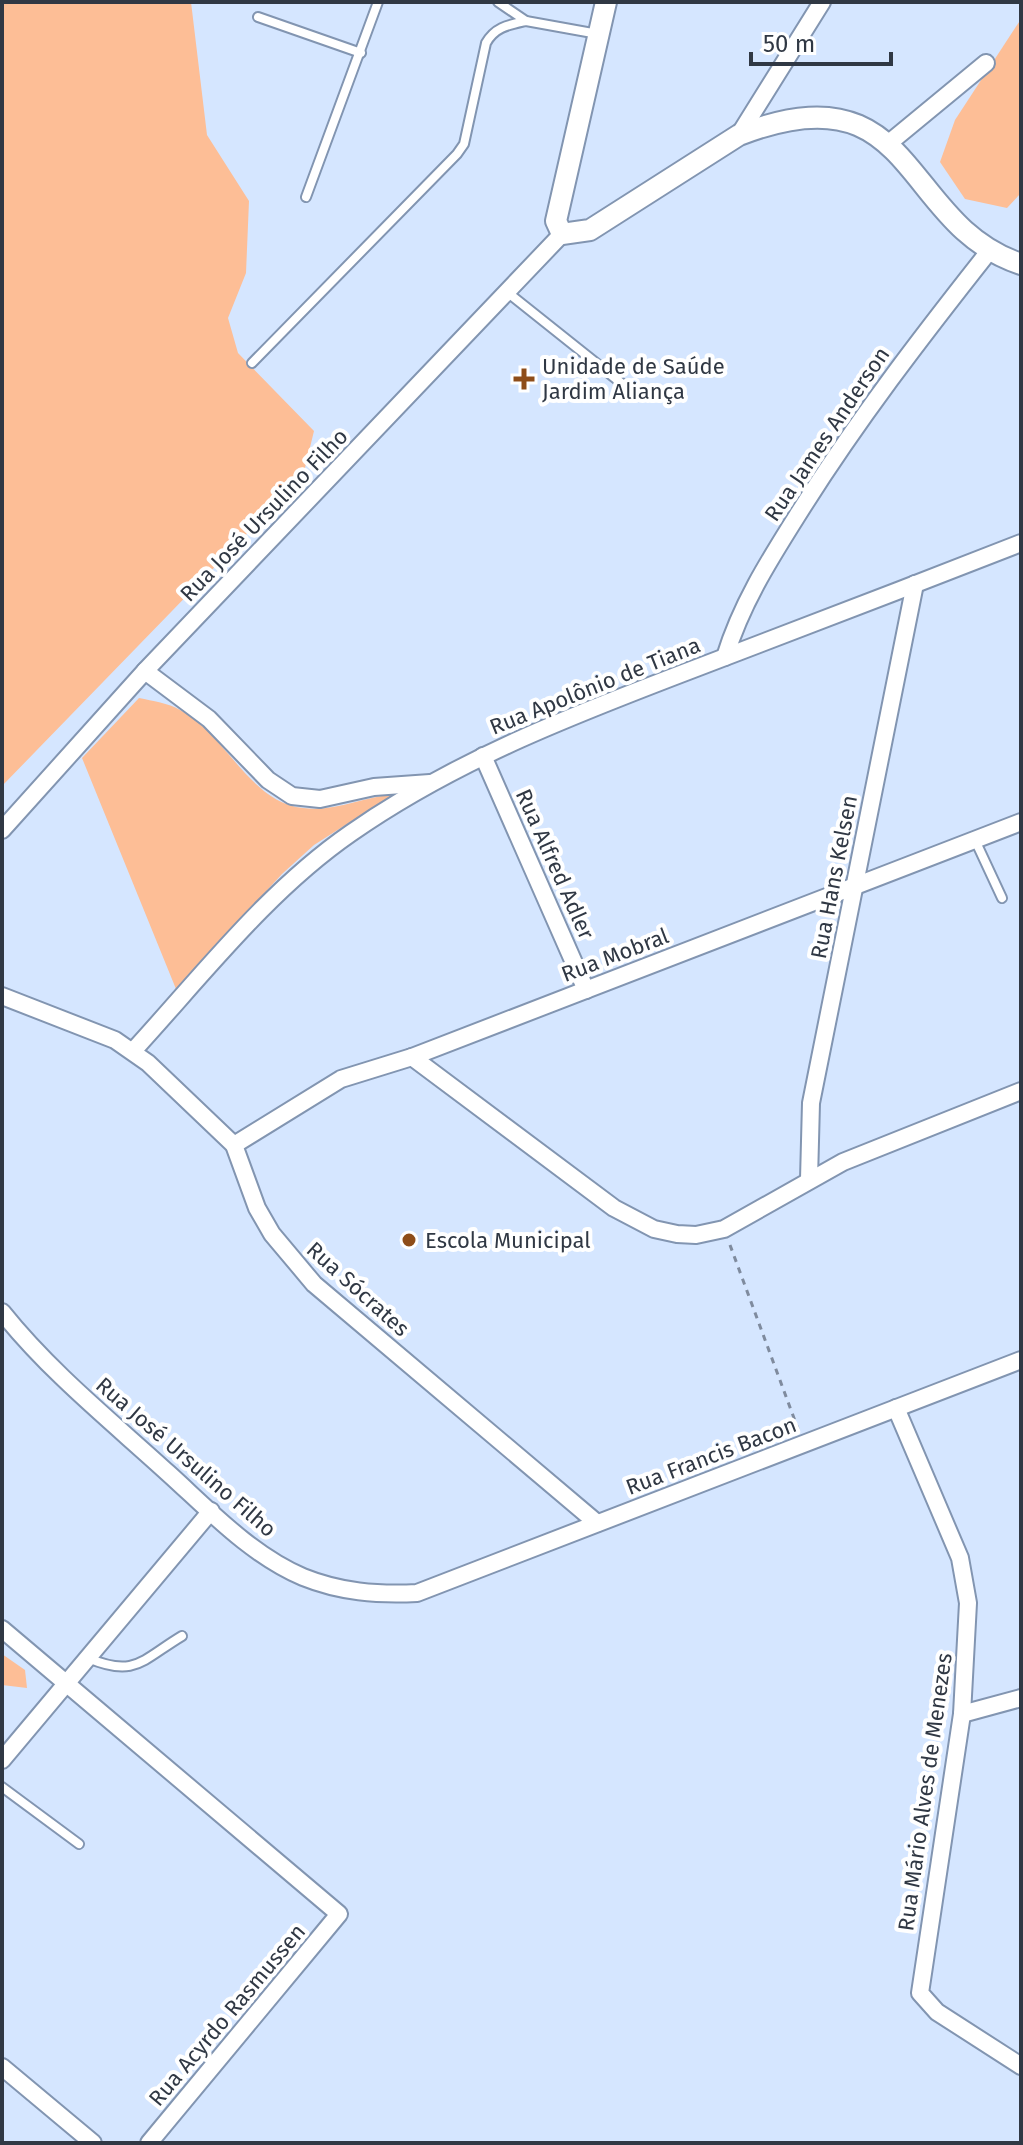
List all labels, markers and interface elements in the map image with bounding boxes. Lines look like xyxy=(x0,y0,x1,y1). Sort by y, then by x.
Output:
scale bar xyxy=(751,16,891,66)
text: 50 m xyxy=(763,30,815,58)
street label: Rua James Anderson xyxy=(759,342,895,526)
place label: Unidade de Saúde Jardim Aliança xyxy=(542,353,725,405)
marker: Unidade de Saúde Jardim Aliança xyxy=(513,368,535,390)
street label: Rua José Ursulino Filho xyxy=(174,423,354,607)
street label: Rua Apolônio de Tiana xyxy=(486,631,704,741)
street label: Rua Alfred Adler xyxy=(510,785,600,944)
street label: Rua Hans Kelsen xyxy=(805,793,863,961)
street label: Rua Mobral xyxy=(557,922,673,988)
place label: Escola Municipal xyxy=(425,1227,591,1254)
marker: Escola Municipal xyxy=(400,1231,418,1249)
street label: Rua Sócrates xyxy=(301,1236,415,1342)
street label: Rua José Ursulino Filho xyxy=(90,1371,282,1543)
street label: Rua Francis Bacon xyxy=(622,1411,800,1501)
street label: Rua Mário Alves de Menezes xyxy=(892,1651,958,1933)
street label: Rua Acyrdo Rasmussen xyxy=(143,1918,311,2112)

